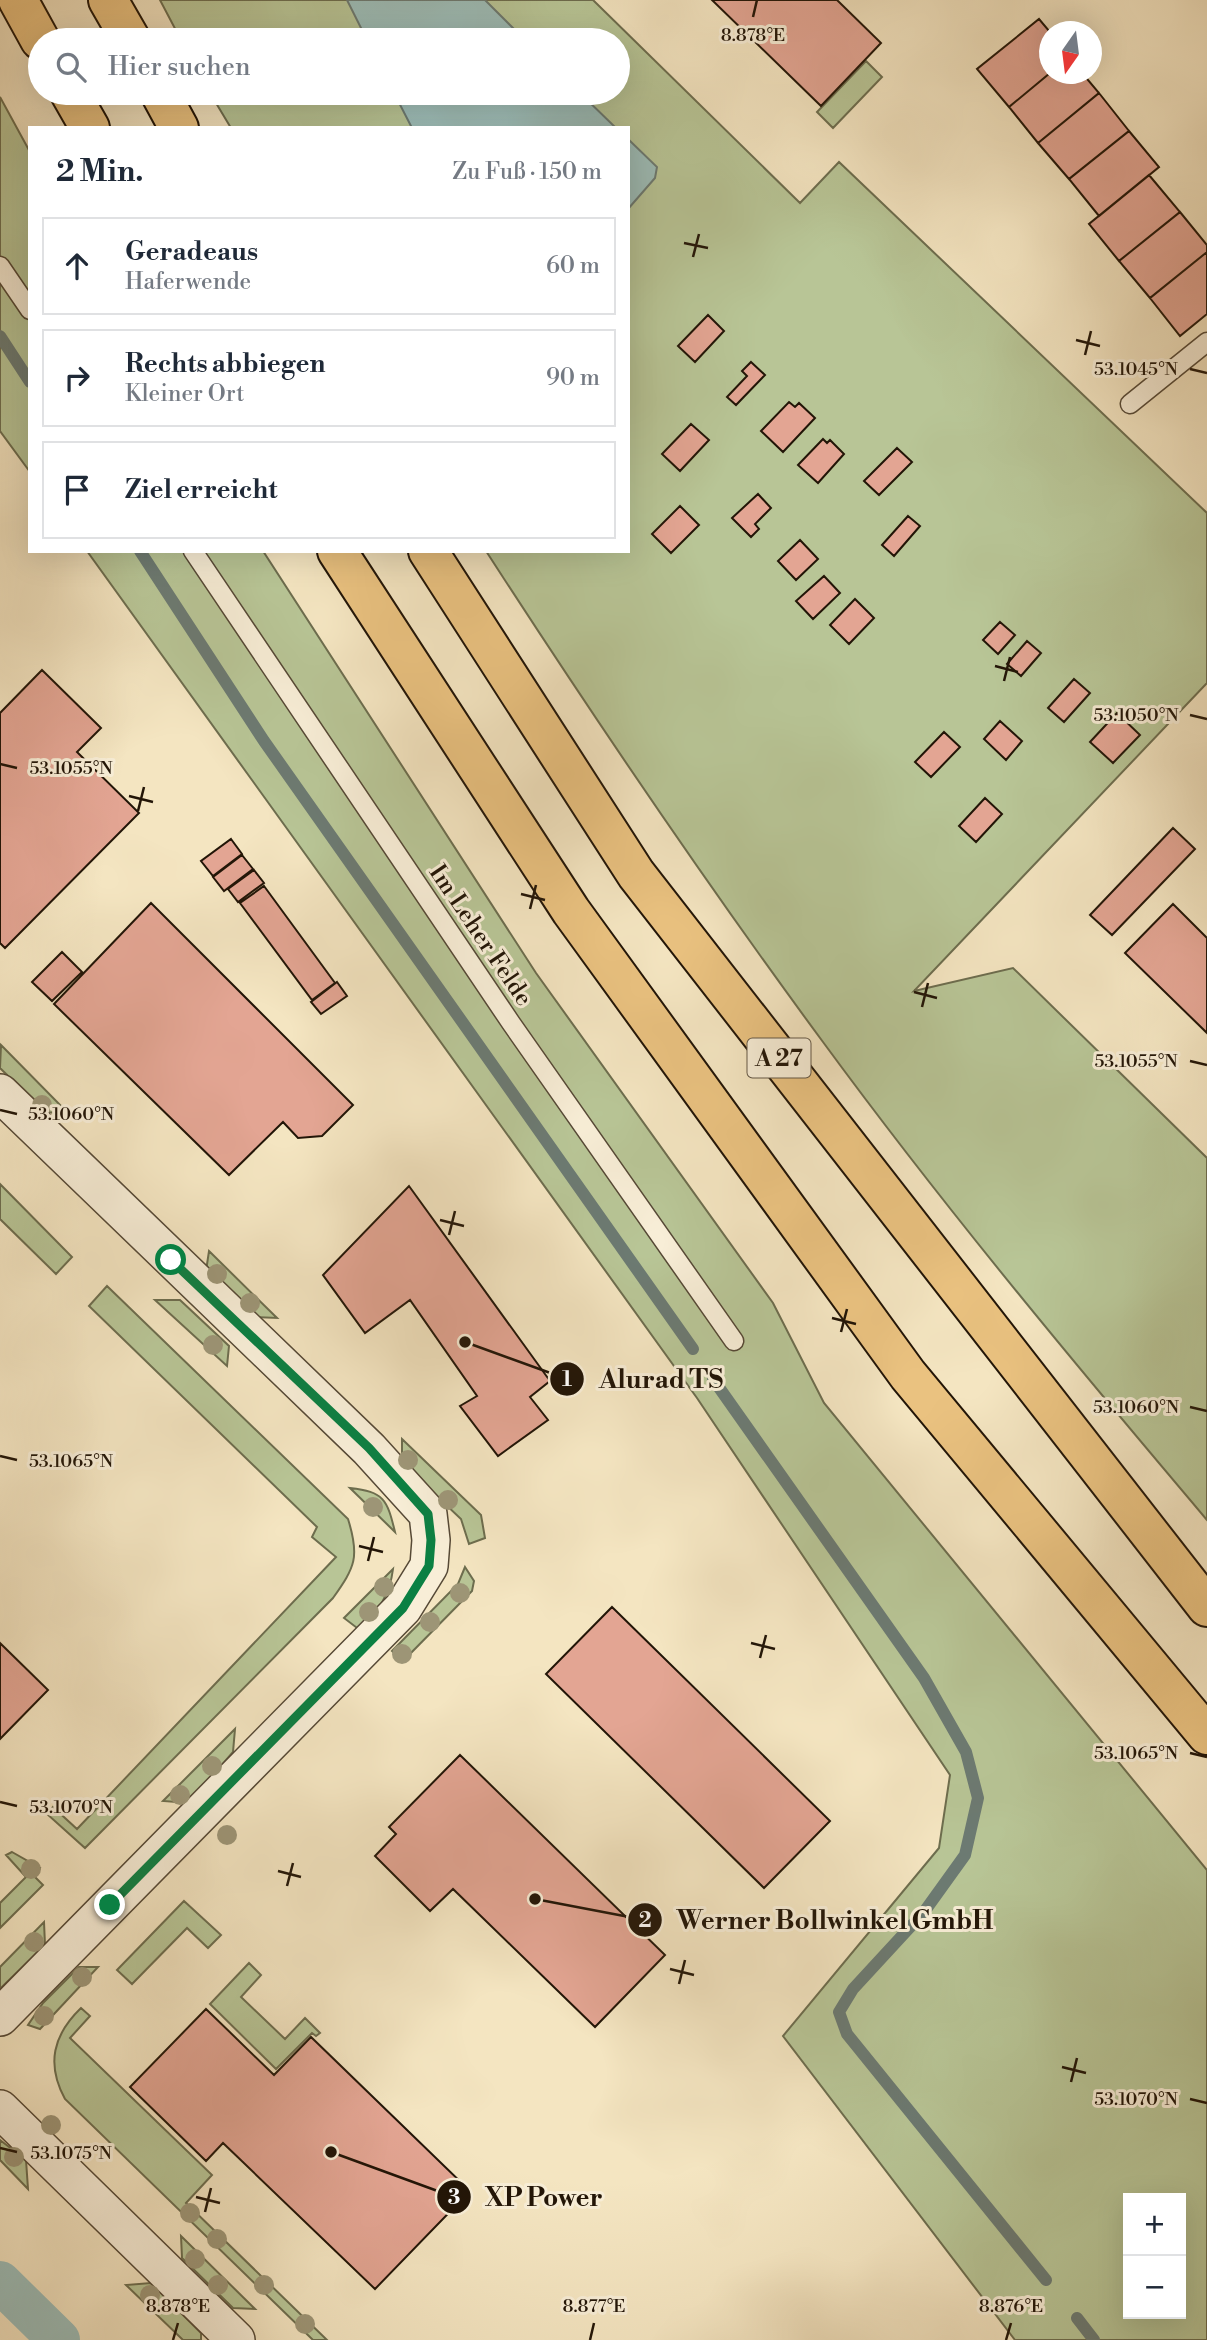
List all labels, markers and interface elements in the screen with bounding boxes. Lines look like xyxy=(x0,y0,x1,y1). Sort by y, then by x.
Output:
north arrow xyxy=(1039,21,1102,84)
text: 8.878°E xyxy=(721,24,785,47)
search box xyxy=(28,28,630,105)
icon: search xyxy=(52,48,90,86)
text: Hier suchen xyxy=(108,51,250,83)
text: 2 Min. xyxy=(56,153,144,191)
text: Zu Fuß · 150 m xyxy=(452,158,602,186)
text: Geradeaus xyxy=(125,236,258,268)
icon: ahead xyxy=(58,247,96,285)
text: 60 m xyxy=(546,252,600,280)
text: Haferwende xyxy=(125,268,251,296)
text: Rechts abbiegen xyxy=(125,348,325,380)
text: 53.1045°N xyxy=(1094,358,1179,381)
icon: right xyxy=(58,359,96,397)
text: 90 m xyxy=(546,364,600,392)
text: Kleiner Ort xyxy=(125,380,245,408)
icon: arrive xyxy=(58,471,96,509)
text: Ziel erreicht xyxy=(125,474,277,506)
text: 53.1050°N xyxy=(1093,704,1179,727)
text: 53.1055°N xyxy=(29,757,113,780)
street label: Im Leher Felde xyxy=(422,859,538,1012)
road number: A 27 xyxy=(748,1038,810,1078)
text: 53.1055°N xyxy=(1094,1050,1178,1073)
text: 53.1060°N xyxy=(28,1103,115,1126)
route start xyxy=(155,1244,186,1275)
callout: Alurad TS xyxy=(550,1355,738,1402)
text: Alurad TS xyxy=(598,1364,724,1396)
text: 1 xyxy=(562,1367,572,1393)
text: 53.1060°N xyxy=(1093,1396,1180,1419)
text: 53.1065°N xyxy=(29,1450,114,1473)
text: 53.1065°N xyxy=(1094,1742,1179,1765)
text: 53.1070°N xyxy=(29,1796,113,1819)
route end xyxy=(94,1889,125,1920)
callout: Werner Bollwinkel GmbH xyxy=(627,1896,1007,1943)
text: Werner Bollwinkel GmbH xyxy=(675,1905,994,1937)
text: 2 xyxy=(638,1908,652,1934)
text: 53.1070°N xyxy=(1094,2088,1178,2111)
text: 53.1075°N xyxy=(30,2142,112,2165)
callout: XP Power xyxy=(437,2173,617,2220)
text: XP Power xyxy=(484,2182,603,2214)
text: 3 xyxy=(448,2185,460,2211)
map controls xyxy=(1123,2193,1186,2319)
button: + xyxy=(1123,2193,1186,2256)
button: − xyxy=(1123,2256,1186,2319)
text: 8.878°E xyxy=(146,2295,210,2318)
text: 8.877°E xyxy=(562,2295,626,2318)
text: 8.876°E xyxy=(979,2295,1043,2318)

